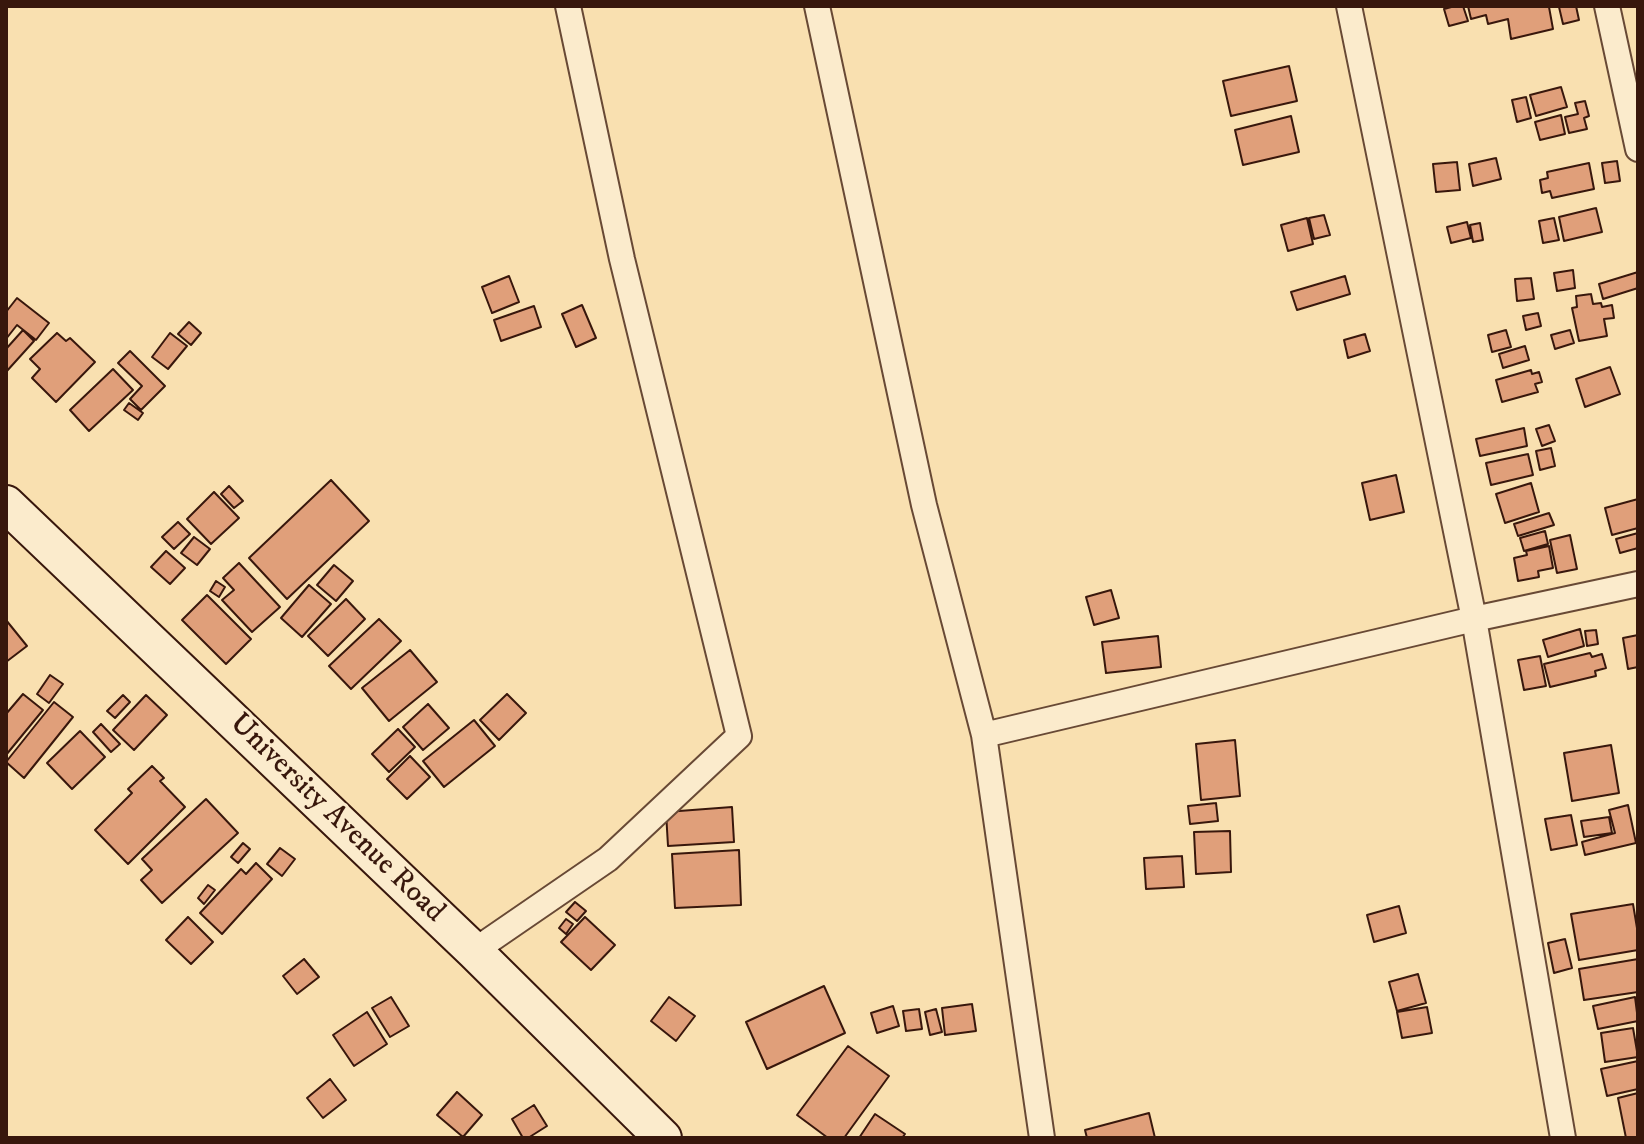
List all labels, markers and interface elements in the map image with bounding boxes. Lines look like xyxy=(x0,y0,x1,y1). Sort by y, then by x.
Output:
street label: University Avenue Road xyxy=(221,707,451,931)

